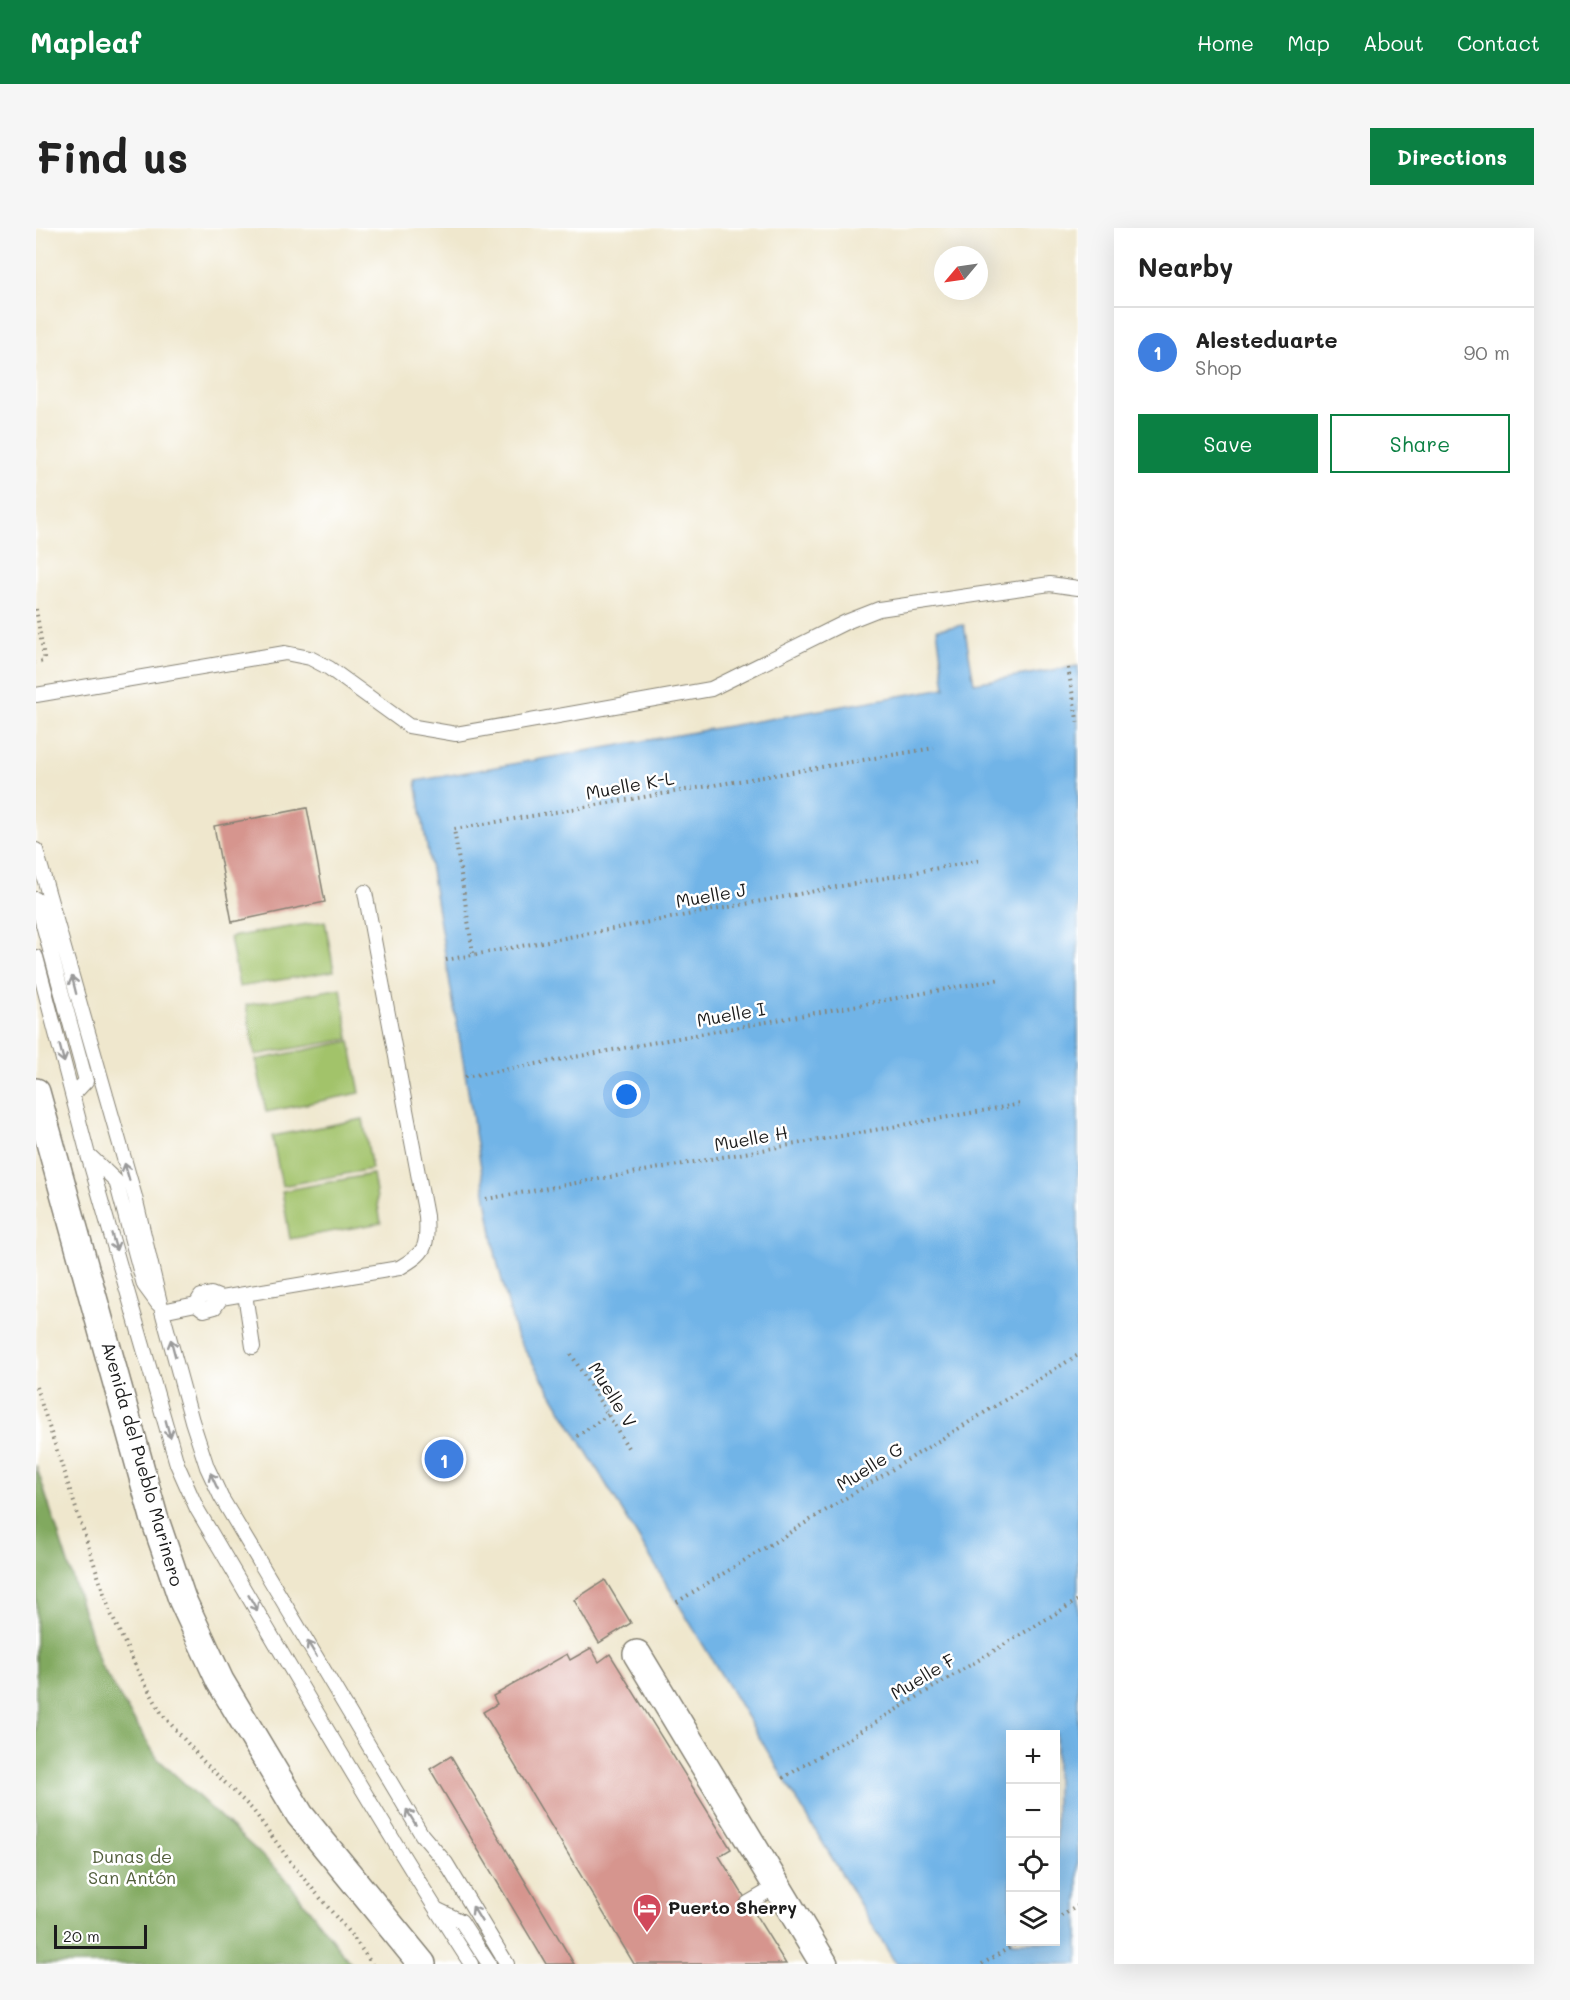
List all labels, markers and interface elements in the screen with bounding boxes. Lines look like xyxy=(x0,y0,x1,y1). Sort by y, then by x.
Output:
text: Mapleaf xyxy=(30,24,141,60)
text: Home xyxy=(1197,29,1254,56)
text: Map xyxy=(1287,29,1330,56)
text: About xyxy=(1363,29,1424,56)
text: Contact xyxy=(1457,29,1540,56)
button: Directions xyxy=(1370,128,1534,185)
text: Find us xyxy=(36,129,188,184)
north arrow xyxy=(934,246,988,300)
text: Nearby xyxy=(1138,250,1233,284)
text: Alesteduarte xyxy=(1195,325,1338,354)
text: 1 xyxy=(1153,339,1162,365)
text: 90 m xyxy=(1464,339,1510,365)
text: Shop xyxy=(1195,354,1242,380)
button: Save xyxy=(1138,414,1318,473)
button: Share xyxy=(1330,414,1510,473)
street label: Muelle K-L xyxy=(584,765,676,805)
street label: Muelle J xyxy=(674,877,748,913)
one-way arrow xyxy=(67,976,79,995)
street label: Muelle I xyxy=(695,996,767,1032)
one-way arrow xyxy=(57,1044,68,1063)
your location xyxy=(612,1080,641,1109)
street label: Muelle H xyxy=(712,1120,789,1156)
one-way arrow xyxy=(121,1163,133,1182)
one-way arrow xyxy=(109,1232,120,1251)
street label: Avenida del Pueblo Marinero xyxy=(97,1339,190,1589)
one-way arrow xyxy=(167,1339,178,1358)
street label: Muelle V xyxy=(583,1357,642,1432)
one-way arrow xyxy=(163,1419,174,1438)
pin: 1 xyxy=(424,1436,464,1482)
street label: Muelle G xyxy=(831,1436,907,1496)
one-way arrow xyxy=(207,1472,219,1490)
one-way arrow xyxy=(247,1594,259,1611)
one-way arrow xyxy=(305,1641,317,1658)
street label: Muelle F xyxy=(886,1647,959,1705)
map controls xyxy=(1006,1730,1060,1946)
button: + xyxy=(1006,1730,1060,1784)
button: − xyxy=(1006,1784,1060,1838)
one-way arrow xyxy=(405,1809,417,1826)
button: locate xyxy=(1006,1838,1060,1892)
park label: Dunas de San Antón xyxy=(88,1844,176,1889)
hotel icon: Puerto Sherry xyxy=(631,1892,663,1934)
button: layers xyxy=(1006,1892,1060,1946)
place label: Puerto Sherry xyxy=(668,1895,797,1919)
one-way arrow xyxy=(470,1906,482,1923)
scale bar xyxy=(54,1922,147,1950)
text: 20 m xyxy=(63,1925,100,1946)

